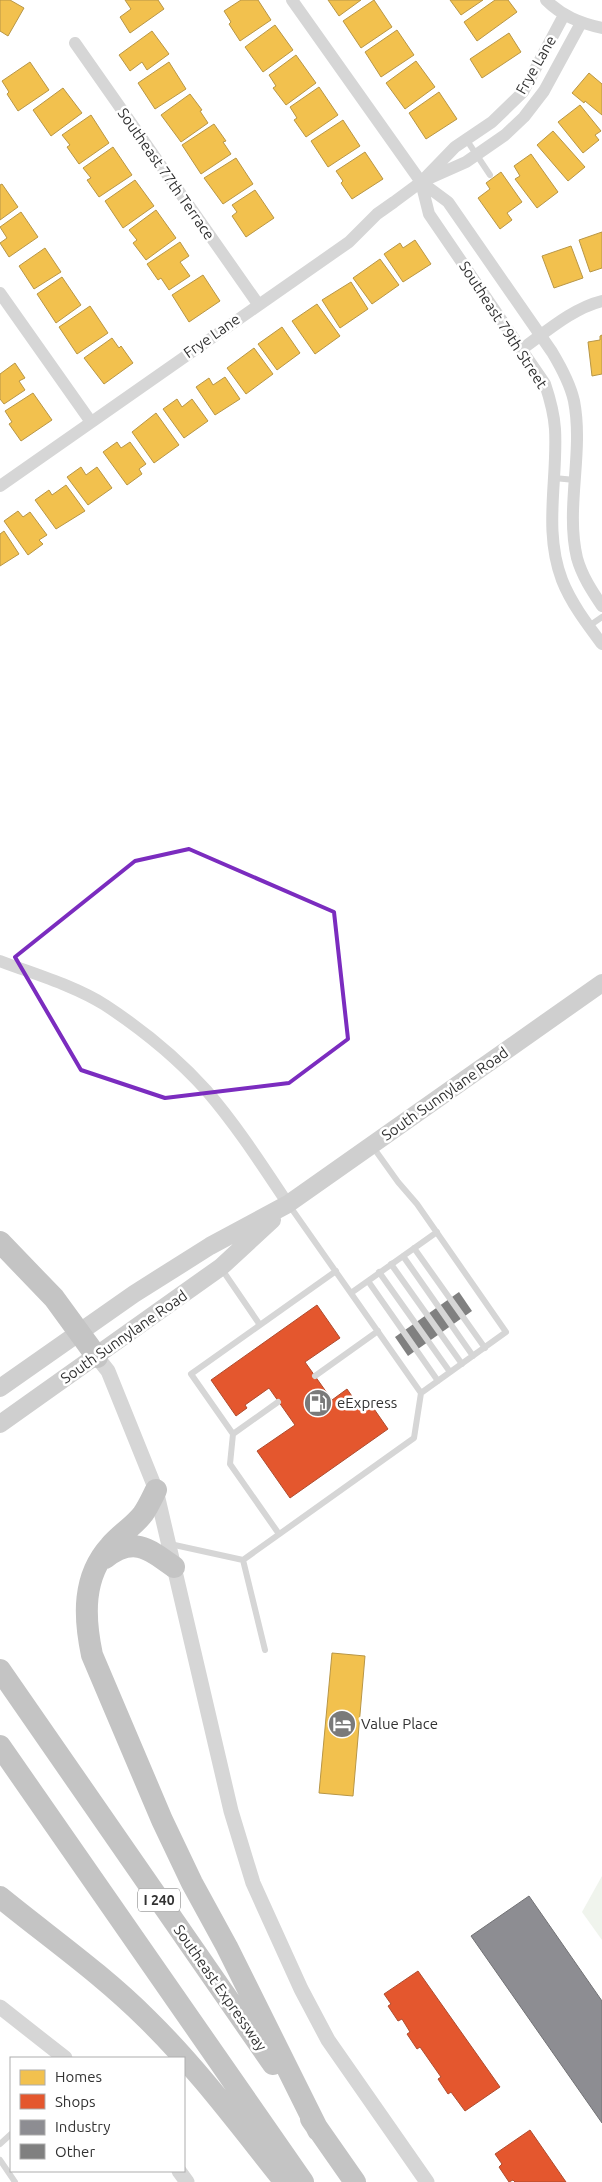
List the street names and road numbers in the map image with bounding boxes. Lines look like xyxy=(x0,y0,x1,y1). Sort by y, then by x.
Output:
street label: Frye Lane xyxy=(512,32,559,97)
street label: Southeast 77th Terrace xyxy=(115,105,218,243)
street label: Southeast 79th Street xyxy=(456,258,551,392)
street label: Frye Lane xyxy=(180,310,243,361)
street label: South Sunnylane Road xyxy=(378,1044,511,1144)
street label: South Sunnylane Road xyxy=(57,1287,190,1387)
road number: I 240 xyxy=(138,1888,180,1912)
street label: Southeast Expressway xyxy=(170,1921,270,2054)

